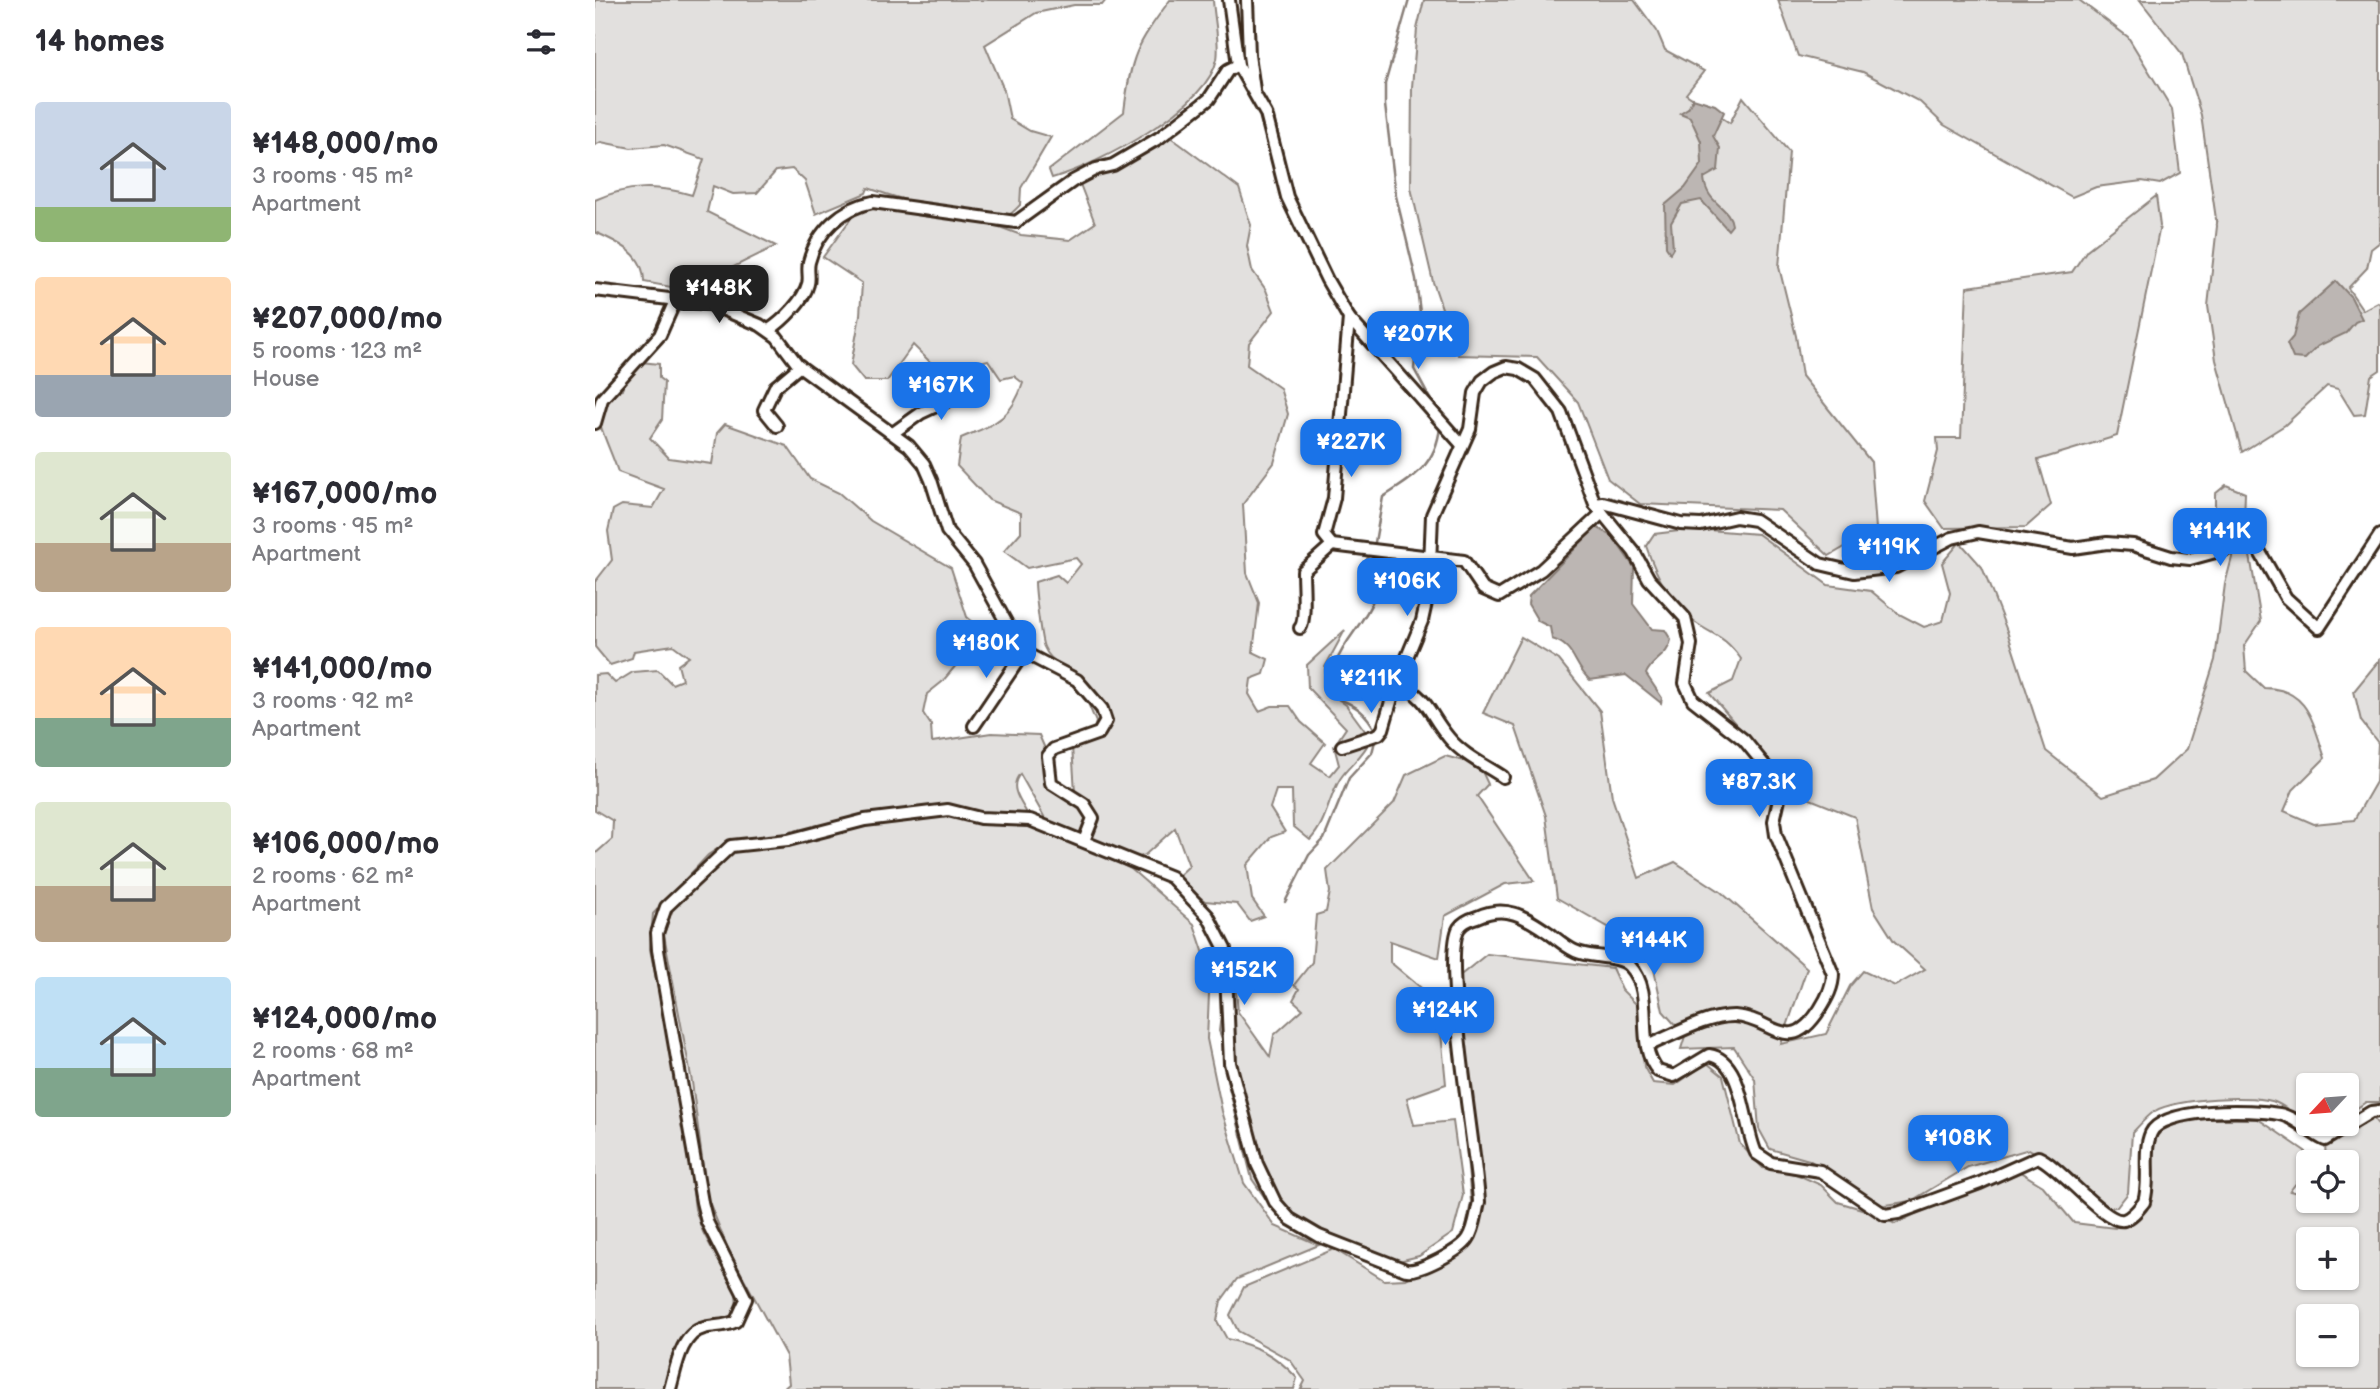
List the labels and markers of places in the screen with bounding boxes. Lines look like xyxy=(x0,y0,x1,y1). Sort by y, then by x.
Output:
pin: ¥148K xyxy=(670,266,768,325)
pin: ¥207K xyxy=(1369,312,1467,371)
pin: ¥167K xyxy=(892,362,990,422)
pin: ¥227K xyxy=(1302,420,1400,479)
pin: ¥141K xyxy=(2171,508,2269,568)
pin: ¥119K xyxy=(1840,524,1938,584)
pin: ¥106K xyxy=(1358,558,1456,618)
pin: ¥180K xyxy=(937,620,1035,680)
pin: ¥211K xyxy=(1322,656,1420,715)
pin: ¥87.3K xyxy=(1702,760,1816,819)
pin: ¥144K xyxy=(1605,918,1703,977)
pin: ¥152K xyxy=(1195,948,1293,1007)
pin: ¥124K xyxy=(1396,988,1494,1047)
pin: ¥108K xyxy=(1909,1116,2007,1175)

